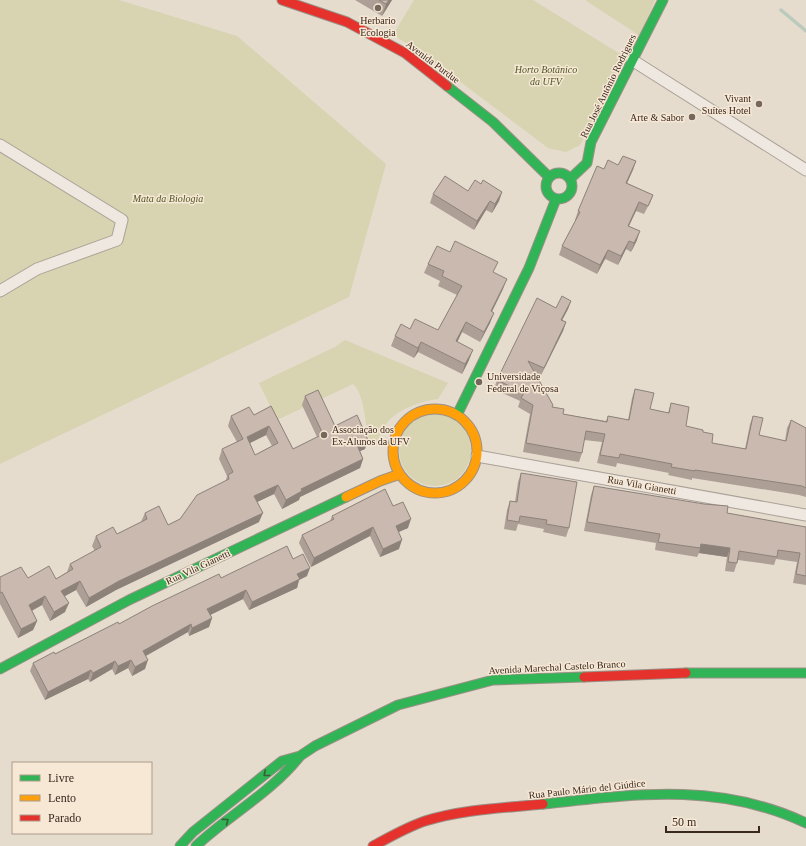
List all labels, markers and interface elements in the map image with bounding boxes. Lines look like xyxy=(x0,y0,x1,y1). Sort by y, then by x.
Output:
marker: Herbario Ecologia xyxy=(373,3,383,13)
place label: Herbario Ecologia xyxy=(360,15,396,38)
street label: Rua José Antônio Rodrigues xyxy=(578,32,638,140)
street label: Avenida Purdue xyxy=(404,38,462,86)
park label: Horto Botânico da UFV xyxy=(514,64,577,87)
place label: Vivant Suítes Hotel xyxy=(702,93,751,116)
marker: Vivant Suítes Hotel xyxy=(754,99,764,109)
place label: Arte & Sabor xyxy=(630,112,685,123)
marker: Arte & Sabor xyxy=(687,112,697,122)
park label: Mata da Biologia xyxy=(132,193,203,204)
place label: Universidade Federal de Viçosa xyxy=(487,371,559,394)
marker: Universidade Federal de Viçosa xyxy=(474,377,484,387)
place label: Associação dos Ex-Alunos da UFV xyxy=(332,424,411,447)
marker: Associação dos Ex-Alunos da UFV xyxy=(319,430,329,440)
street label: Rua Vila Gianetti xyxy=(607,474,678,497)
street label: Rua Vila Gianetti xyxy=(164,547,232,587)
street label: Avenida Marechal Castelo Branco xyxy=(488,658,626,676)
legend xyxy=(12,762,152,834)
one-way arrow xyxy=(264,769,271,776)
text: Livre xyxy=(48,771,74,785)
street label: Rua Paulo Mário del Giúdice xyxy=(528,777,646,801)
text: Lento xyxy=(48,791,76,805)
scale bar xyxy=(666,808,759,834)
text: Parado xyxy=(48,811,81,825)
text: 50 m xyxy=(672,815,697,829)
one-way arrow xyxy=(221,818,228,825)

